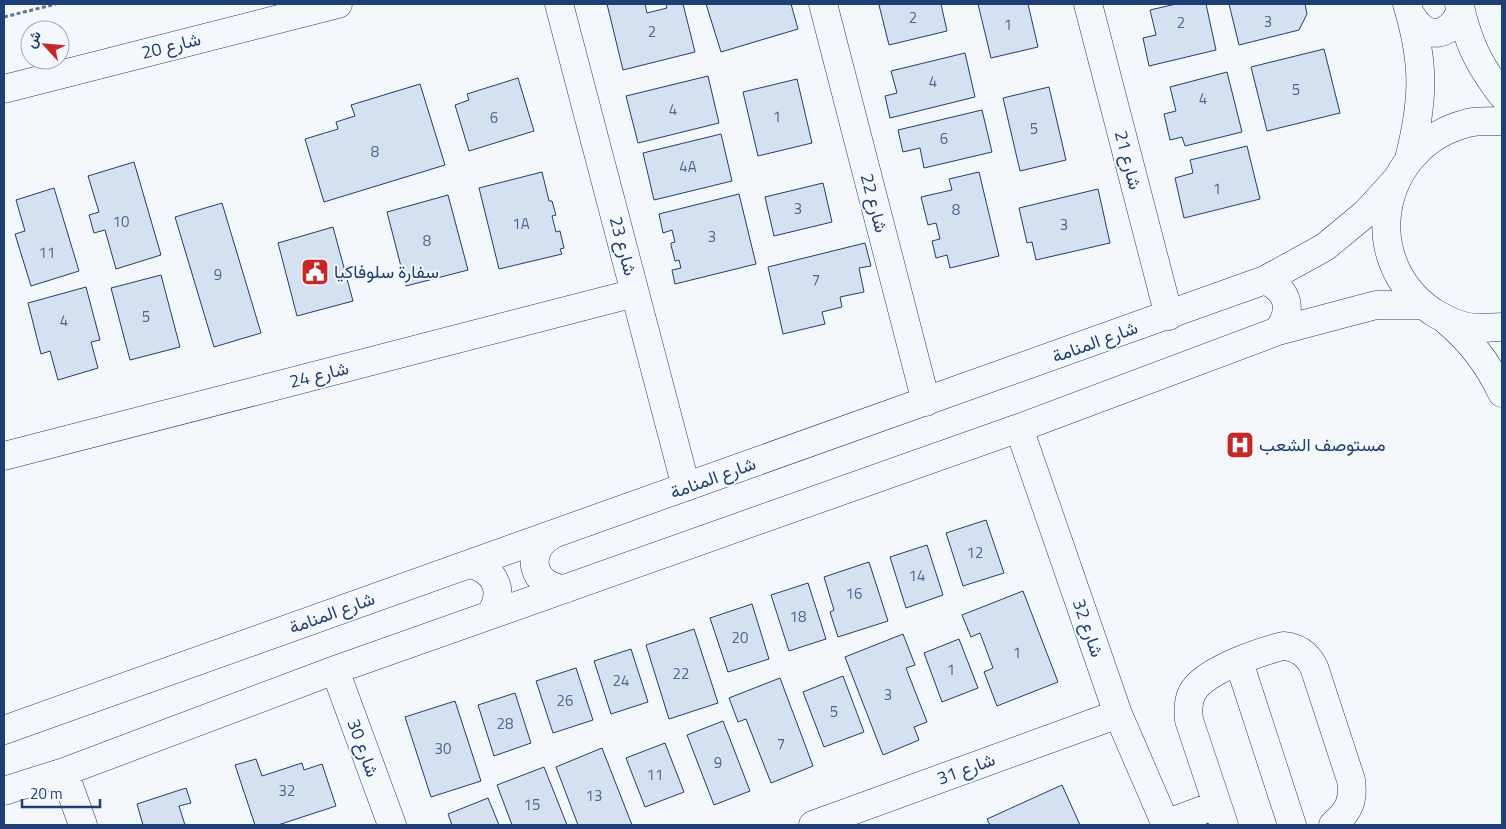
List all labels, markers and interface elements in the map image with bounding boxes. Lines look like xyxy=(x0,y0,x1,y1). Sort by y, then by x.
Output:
house number: 2 xyxy=(909,6,917,29)
house number: 3 xyxy=(1264,10,1272,33)
house number: 2 xyxy=(1177,11,1185,34)
house number: 1 xyxy=(1004,13,1012,36)
north arrow xyxy=(20,20,70,70)
house number: 2 xyxy=(648,20,656,43)
street label: شارع 20 xyxy=(138,25,203,66)
text: ش xyxy=(20,27,46,51)
house number: 4 xyxy=(929,70,937,93)
house number: 5 xyxy=(1292,78,1300,101)
house number: 4 xyxy=(1199,87,1207,110)
house number: 4 xyxy=(669,98,677,121)
house number: 1 xyxy=(773,105,781,128)
house number: 6 xyxy=(490,106,498,129)
house number: 5 xyxy=(1030,117,1038,140)
house number: 6 xyxy=(940,127,948,150)
street label: شارع 21 xyxy=(1108,127,1149,193)
house number: 8 xyxy=(371,140,379,163)
house number: 4A xyxy=(679,155,697,178)
street label: شارع 22 xyxy=(854,170,895,236)
house number: 1 xyxy=(1213,177,1221,200)
house number: 3 xyxy=(794,197,802,220)
house number: 8 xyxy=(952,198,960,221)
house number: 10 xyxy=(113,210,129,233)
house number: 1A xyxy=(512,212,530,235)
street label: شارع 23 xyxy=(603,213,644,279)
house number: 3 xyxy=(1060,213,1068,236)
house number: 3 xyxy=(708,225,716,248)
house number: 8 xyxy=(423,229,431,252)
house number: 11 xyxy=(39,241,55,264)
public building icon: سفارة سلوفاكيا xyxy=(300,257,330,287)
place label: سفارة سلوفاكيا xyxy=(334,258,439,285)
house number: 9 xyxy=(214,263,222,286)
house number: 7 xyxy=(812,268,820,291)
house number: 5 xyxy=(142,305,150,328)
house number: 4 xyxy=(60,309,68,332)
street label: شارع المنامة xyxy=(1048,314,1142,370)
street label: شارع 24 xyxy=(286,354,351,395)
hospital icon: مستوصف الشعب xyxy=(1225,430,1255,460)
place label: مستوصف الشعب xyxy=(1259,431,1386,458)
street label: شارع المنامة xyxy=(666,450,760,506)
house number: 12 xyxy=(967,541,983,564)
house number: 14 xyxy=(909,564,925,587)
house number: 16 xyxy=(846,582,862,605)
street label: شارع المنامة xyxy=(285,585,379,641)
street label: شارع 32 xyxy=(1066,595,1111,661)
house number: 18 xyxy=(790,605,806,628)
house number: 20 xyxy=(732,626,748,649)
house number: 1 xyxy=(1013,641,1021,664)
house number: 1 xyxy=(947,658,955,681)
house number: 22 xyxy=(673,662,689,685)
house number: 24 xyxy=(613,669,629,692)
house number: 3 xyxy=(884,683,892,706)
house number: 26 xyxy=(557,689,573,712)
house number: 5 xyxy=(830,700,838,723)
house number: 28 xyxy=(497,712,513,735)
street label: شارع 30 xyxy=(340,715,386,781)
house number: 7 xyxy=(777,732,785,755)
house number: 30 xyxy=(435,737,451,760)
street label: شارع 31 xyxy=(933,746,999,792)
house number: 9 xyxy=(714,751,722,774)
house number: 11 xyxy=(647,763,663,786)
scale bar xyxy=(22,776,100,808)
house number: 32 xyxy=(279,779,295,802)
text: 20 m xyxy=(30,782,63,805)
house number: 13 xyxy=(586,784,602,807)
house number: 15 xyxy=(524,793,540,816)

